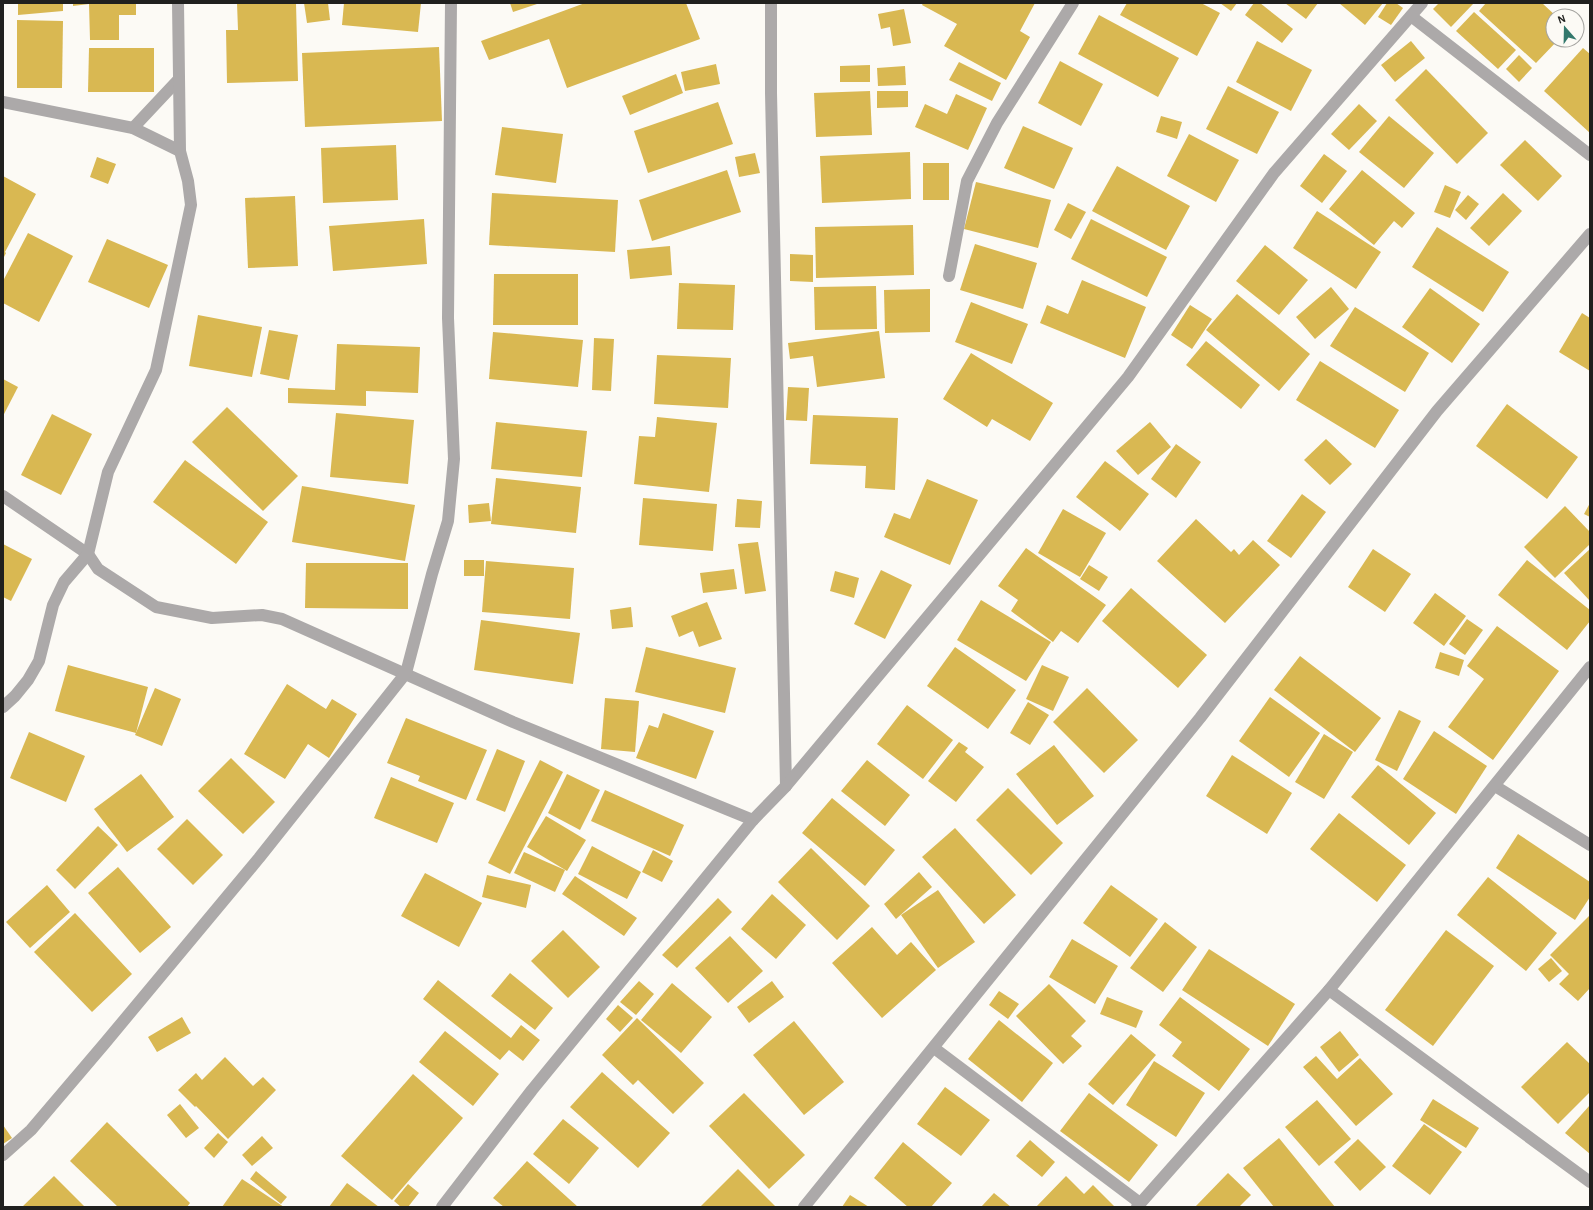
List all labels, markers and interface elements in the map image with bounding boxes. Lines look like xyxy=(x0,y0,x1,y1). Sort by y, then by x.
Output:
north arrow xyxy=(1545,8,1585,48)
text: N xyxy=(1556,13,1567,26)

